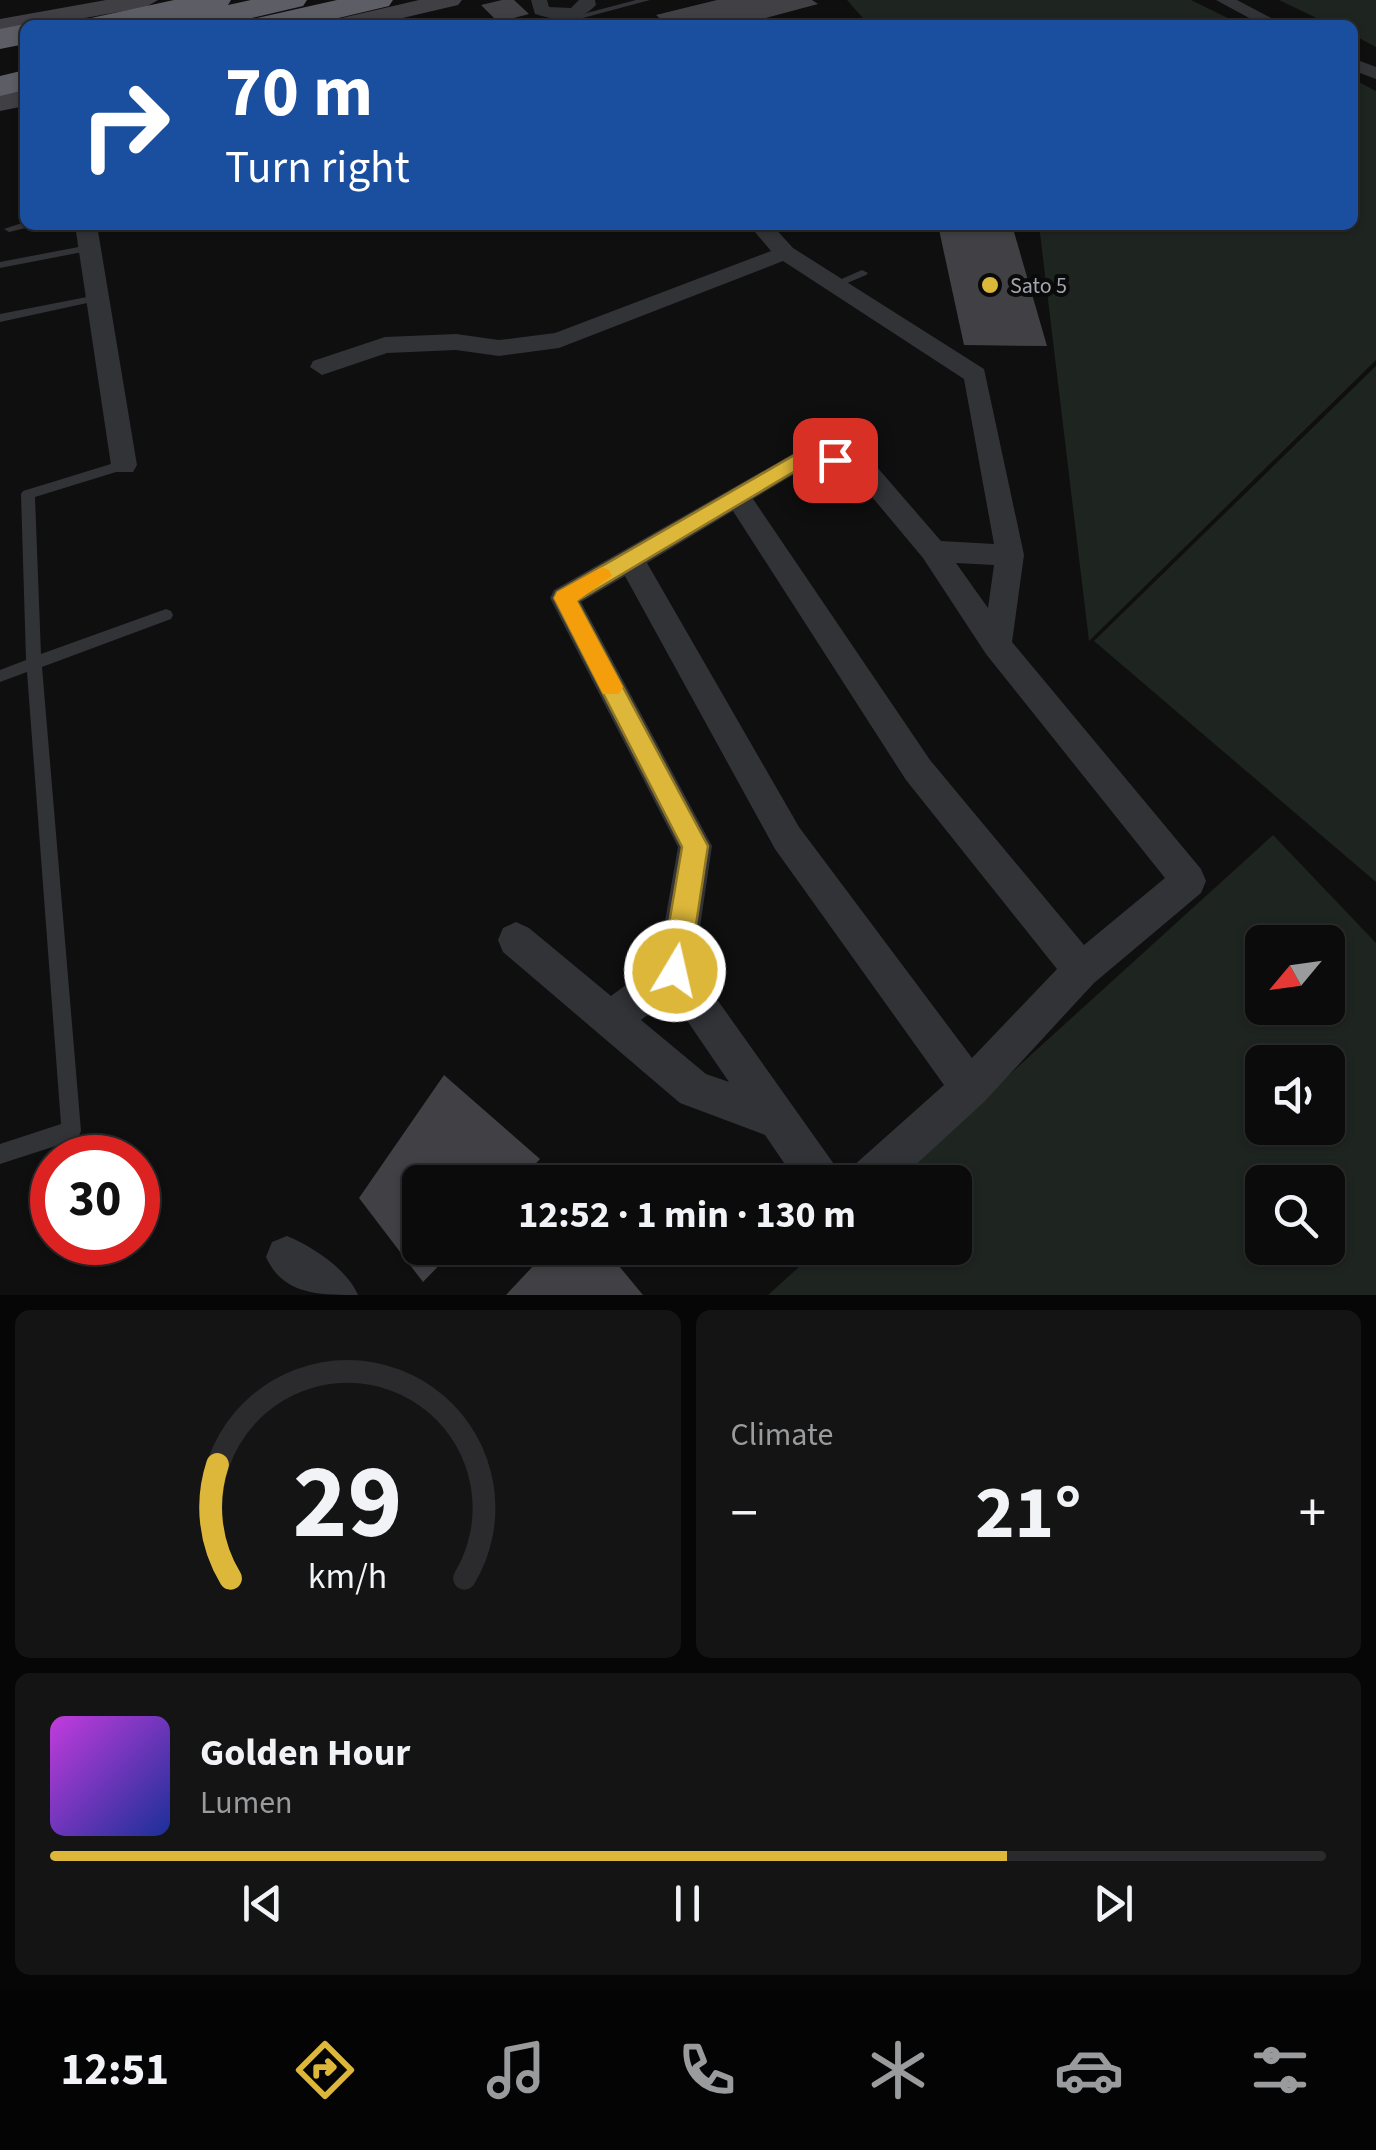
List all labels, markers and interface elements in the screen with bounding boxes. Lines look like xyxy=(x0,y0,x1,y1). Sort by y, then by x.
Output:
text: 70 m xyxy=(225,43,373,143)
icon: right xyxy=(60,60,190,190)
text: Turn right xyxy=(225,136,410,200)
place label: Sato 5 xyxy=(1010,270,1067,302)
marker: Sato 5 xyxy=(979,274,1001,296)
pin xyxy=(793,418,878,503)
icon: arrive xyxy=(808,433,863,488)
position arrow xyxy=(623,919,727,1023)
north arrow xyxy=(1245,925,1345,1025)
map controls xyxy=(1245,925,1345,1265)
button: sound xyxy=(1245,1045,1345,1145)
speed limit sign: 30 xyxy=(30,1135,160,1265)
button: search xyxy=(1245,1165,1345,1265)
text: 12:52 · 1 min · 130 m xyxy=(518,1188,856,1242)
text: Climate xyxy=(731,1412,833,1458)
text: 29 xyxy=(293,1430,403,1578)
text: 21° xyxy=(975,1460,1082,1567)
text: − xyxy=(731,1475,758,1553)
text: + xyxy=(1299,1475,1326,1553)
text: km/h xyxy=(308,1551,387,1602)
text: Golden Hour xyxy=(200,1726,410,1780)
text: Lumen xyxy=(200,1780,293,1826)
icon: previous xyxy=(235,1876,290,1931)
icon: pause xyxy=(660,1876,715,1931)
icon: next xyxy=(1086,1876,1141,1931)
icon: directions xyxy=(290,2035,360,2105)
icon: music xyxy=(481,2035,551,2105)
icon: phone xyxy=(672,2035,742,2105)
icon: climate xyxy=(863,2035,933,2105)
icon: car xyxy=(1054,2035,1124,2105)
icon: filters xyxy=(1245,2035,1315,2105)
text: 12:51 xyxy=(61,2038,169,2102)

